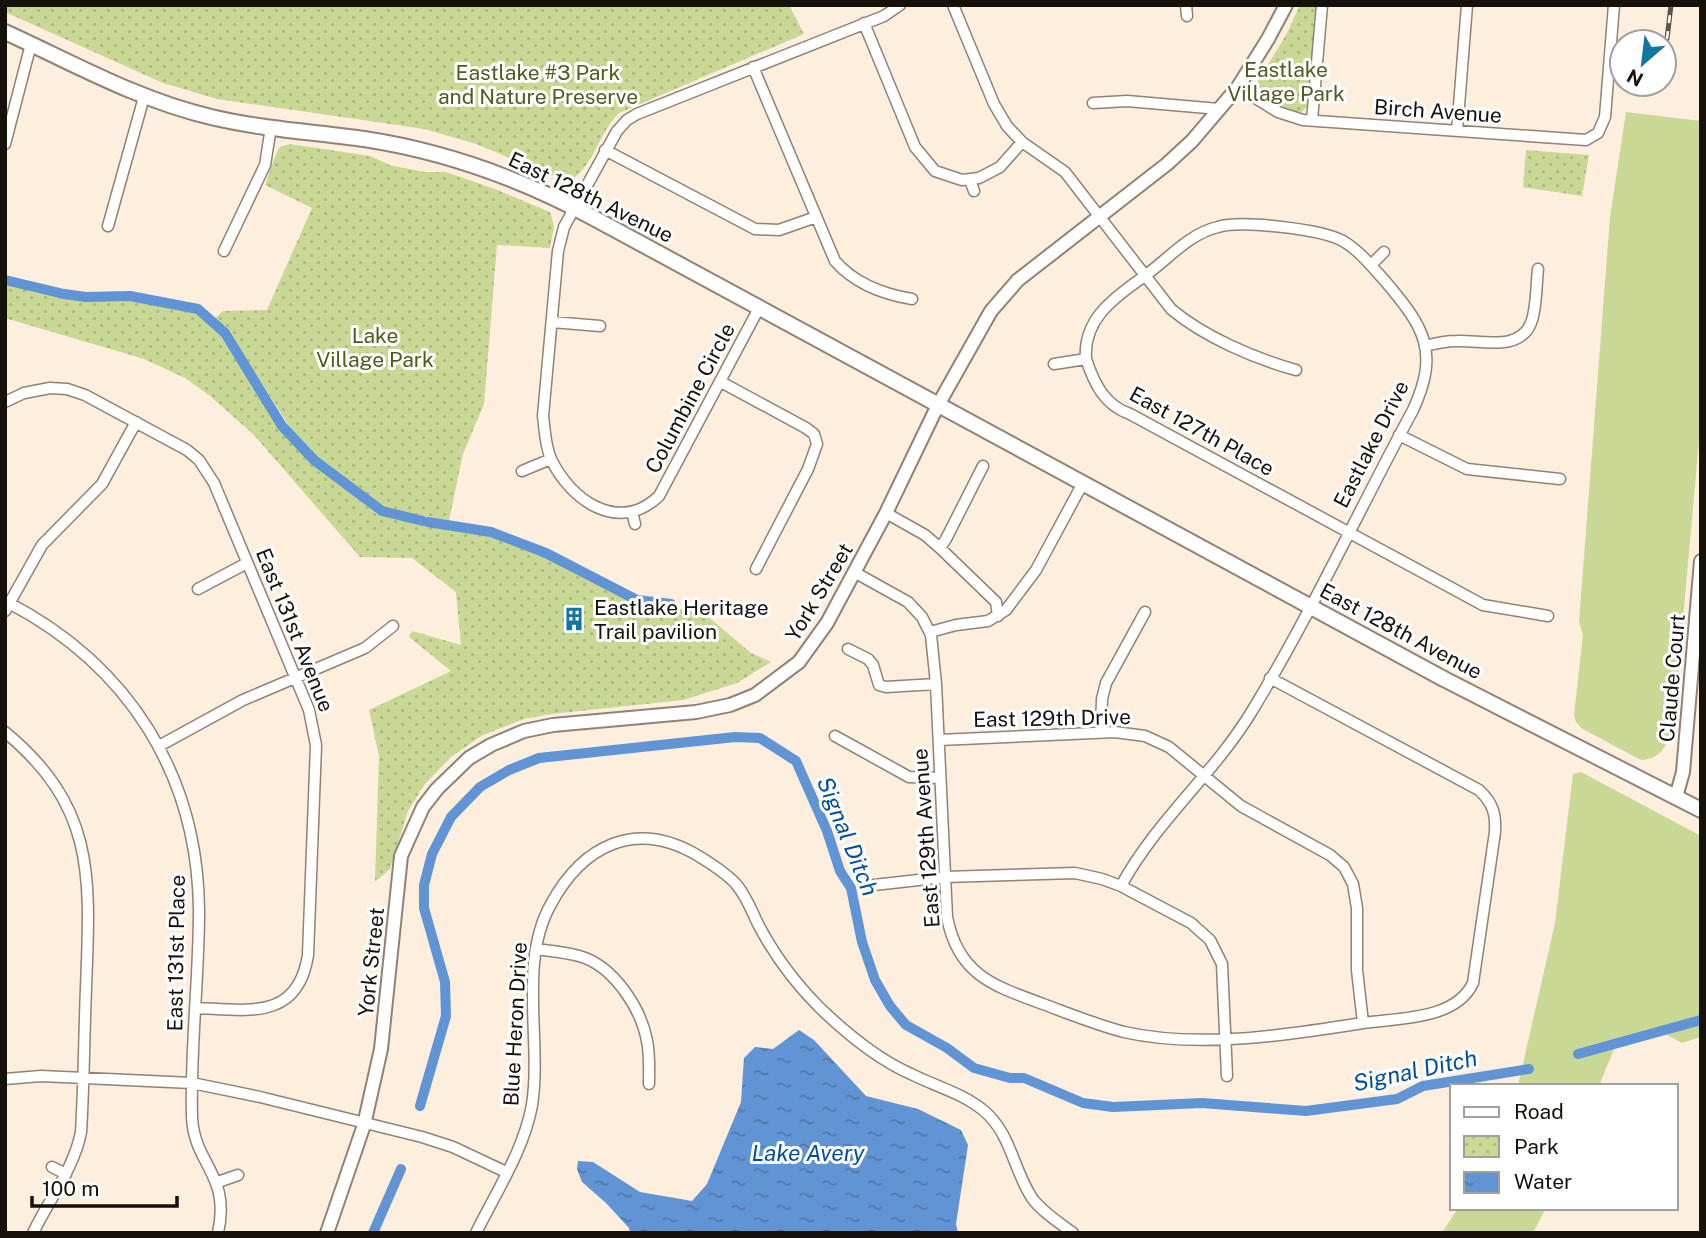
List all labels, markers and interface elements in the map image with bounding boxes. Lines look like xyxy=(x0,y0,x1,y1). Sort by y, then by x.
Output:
north arrow xyxy=(1608,28,1678,98)
park label: Eastlake Village Park xyxy=(1227,57,1345,106)
park label: Eastlake #3 Park and Nature Preserve xyxy=(438,60,638,109)
text: N xyxy=(1623,65,1647,91)
street label: Birch Avenue xyxy=(1373,94,1503,128)
street label: East 128th Avenue xyxy=(505,146,677,248)
street label: Columbine Circle xyxy=(640,319,740,477)
park label: Lake Village Park xyxy=(316,323,434,372)
street label: Eastlake Drive xyxy=(1328,376,1414,512)
street label: East 127th Place xyxy=(1125,381,1279,481)
street label: York Street xyxy=(780,539,858,645)
street label: East 131st Avenue xyxy=(251,545,339,715)
street label: East 128th Avenue xyxy=(1316,578,1486,684)
place label: Eastlake Heritage Trail pavilion xyxy=(594,595,769,644)
building icon: Eastlake Heritage Trail pavilion xyxy=(560,605,588,633)
street label: Claude Court xyxy=(1654,613,1690,743)
street label: East 129th Drive xyxy=(973,704,1131,732)
street label: East 129th Avenue xyxy=(907,747,945,929)
water label: Signal Ditch xyxy=(812,772,884,900)
street label: East 131st Place xyxy=(162,875,190,1031)
street label: York Street xyxy=(353,906,389,1018)
street label: Blue Heron Drive xyxy=(498,941,532,1107)
water label: Signal Ditch xyxy=(1351,1044,1479,1096)
legend xyxy=(1450,1084,1678,1210)
text: Road xyxy=(1514,1099,1564,1124)
text: Park xyxy=(1514,1134,1559,1159)
water label: Lake Avery xyxy=(752,1139,866,1166)
scale bar xyxy=(32,1164,177,1208)
text: Water xyxy=(1514,1169,1572,1194)
text: 100 m xyxy=(42,1176,99,1201)

